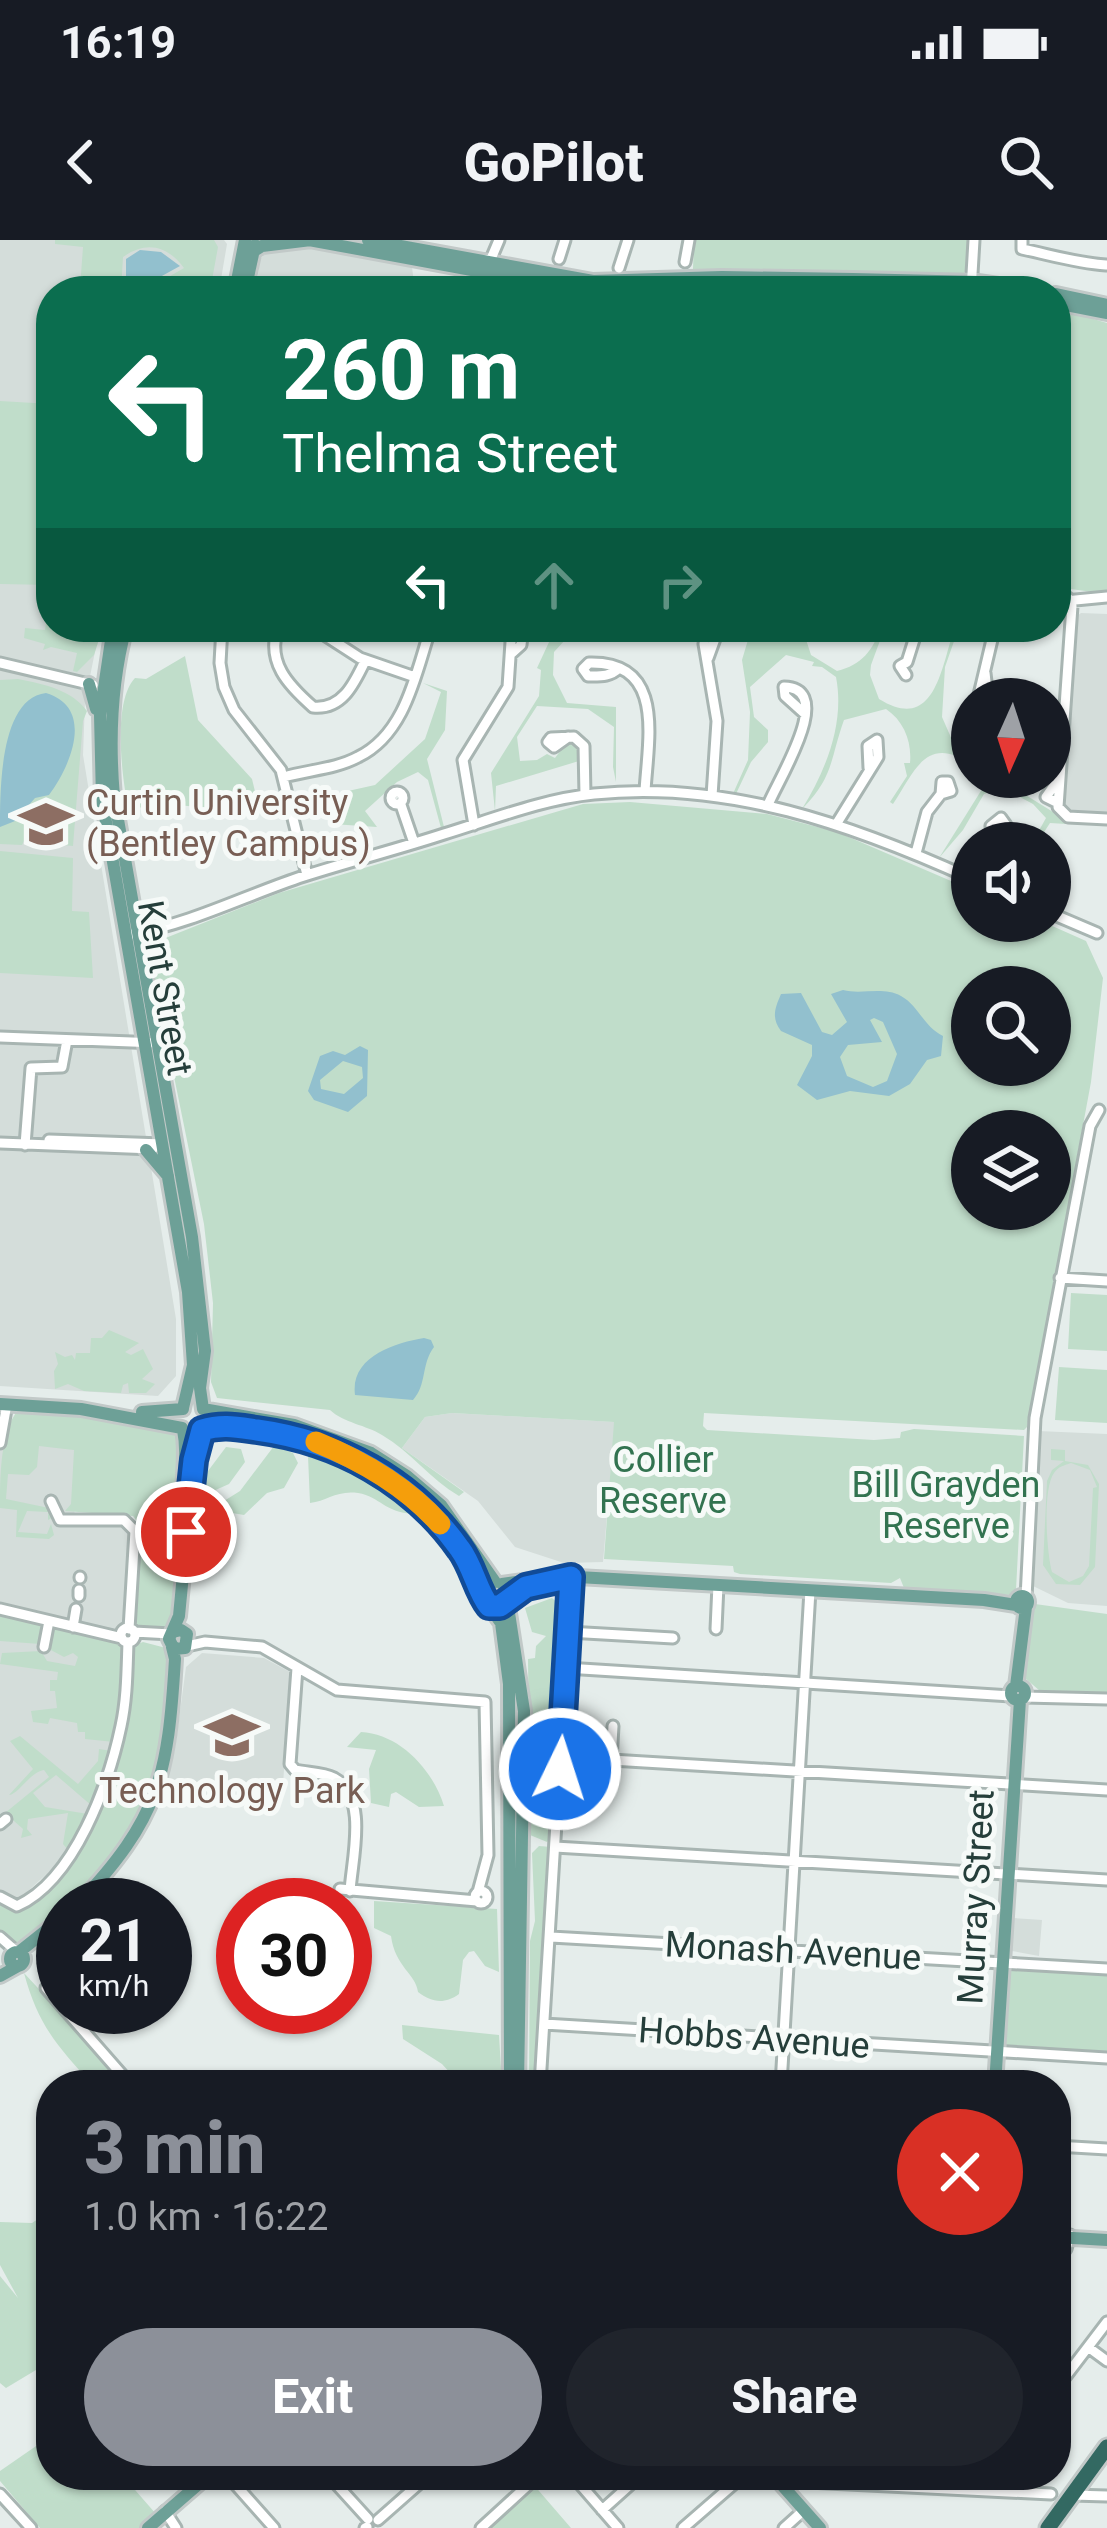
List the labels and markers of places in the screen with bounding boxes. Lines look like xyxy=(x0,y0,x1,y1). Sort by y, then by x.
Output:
place label: Curtin University (Bentley Campus) xyxy=(86,782,371,865)
school or university icon: Curtin University (Bentley Campus) xyxy=(17,795,75,853)
pin xyxy=(135,1481,237,1583)
school or university icon: Technology Park xyxy=(203,1706,261,1764)
place label: Technology Park xyxy=(99,1770,366,1812)

